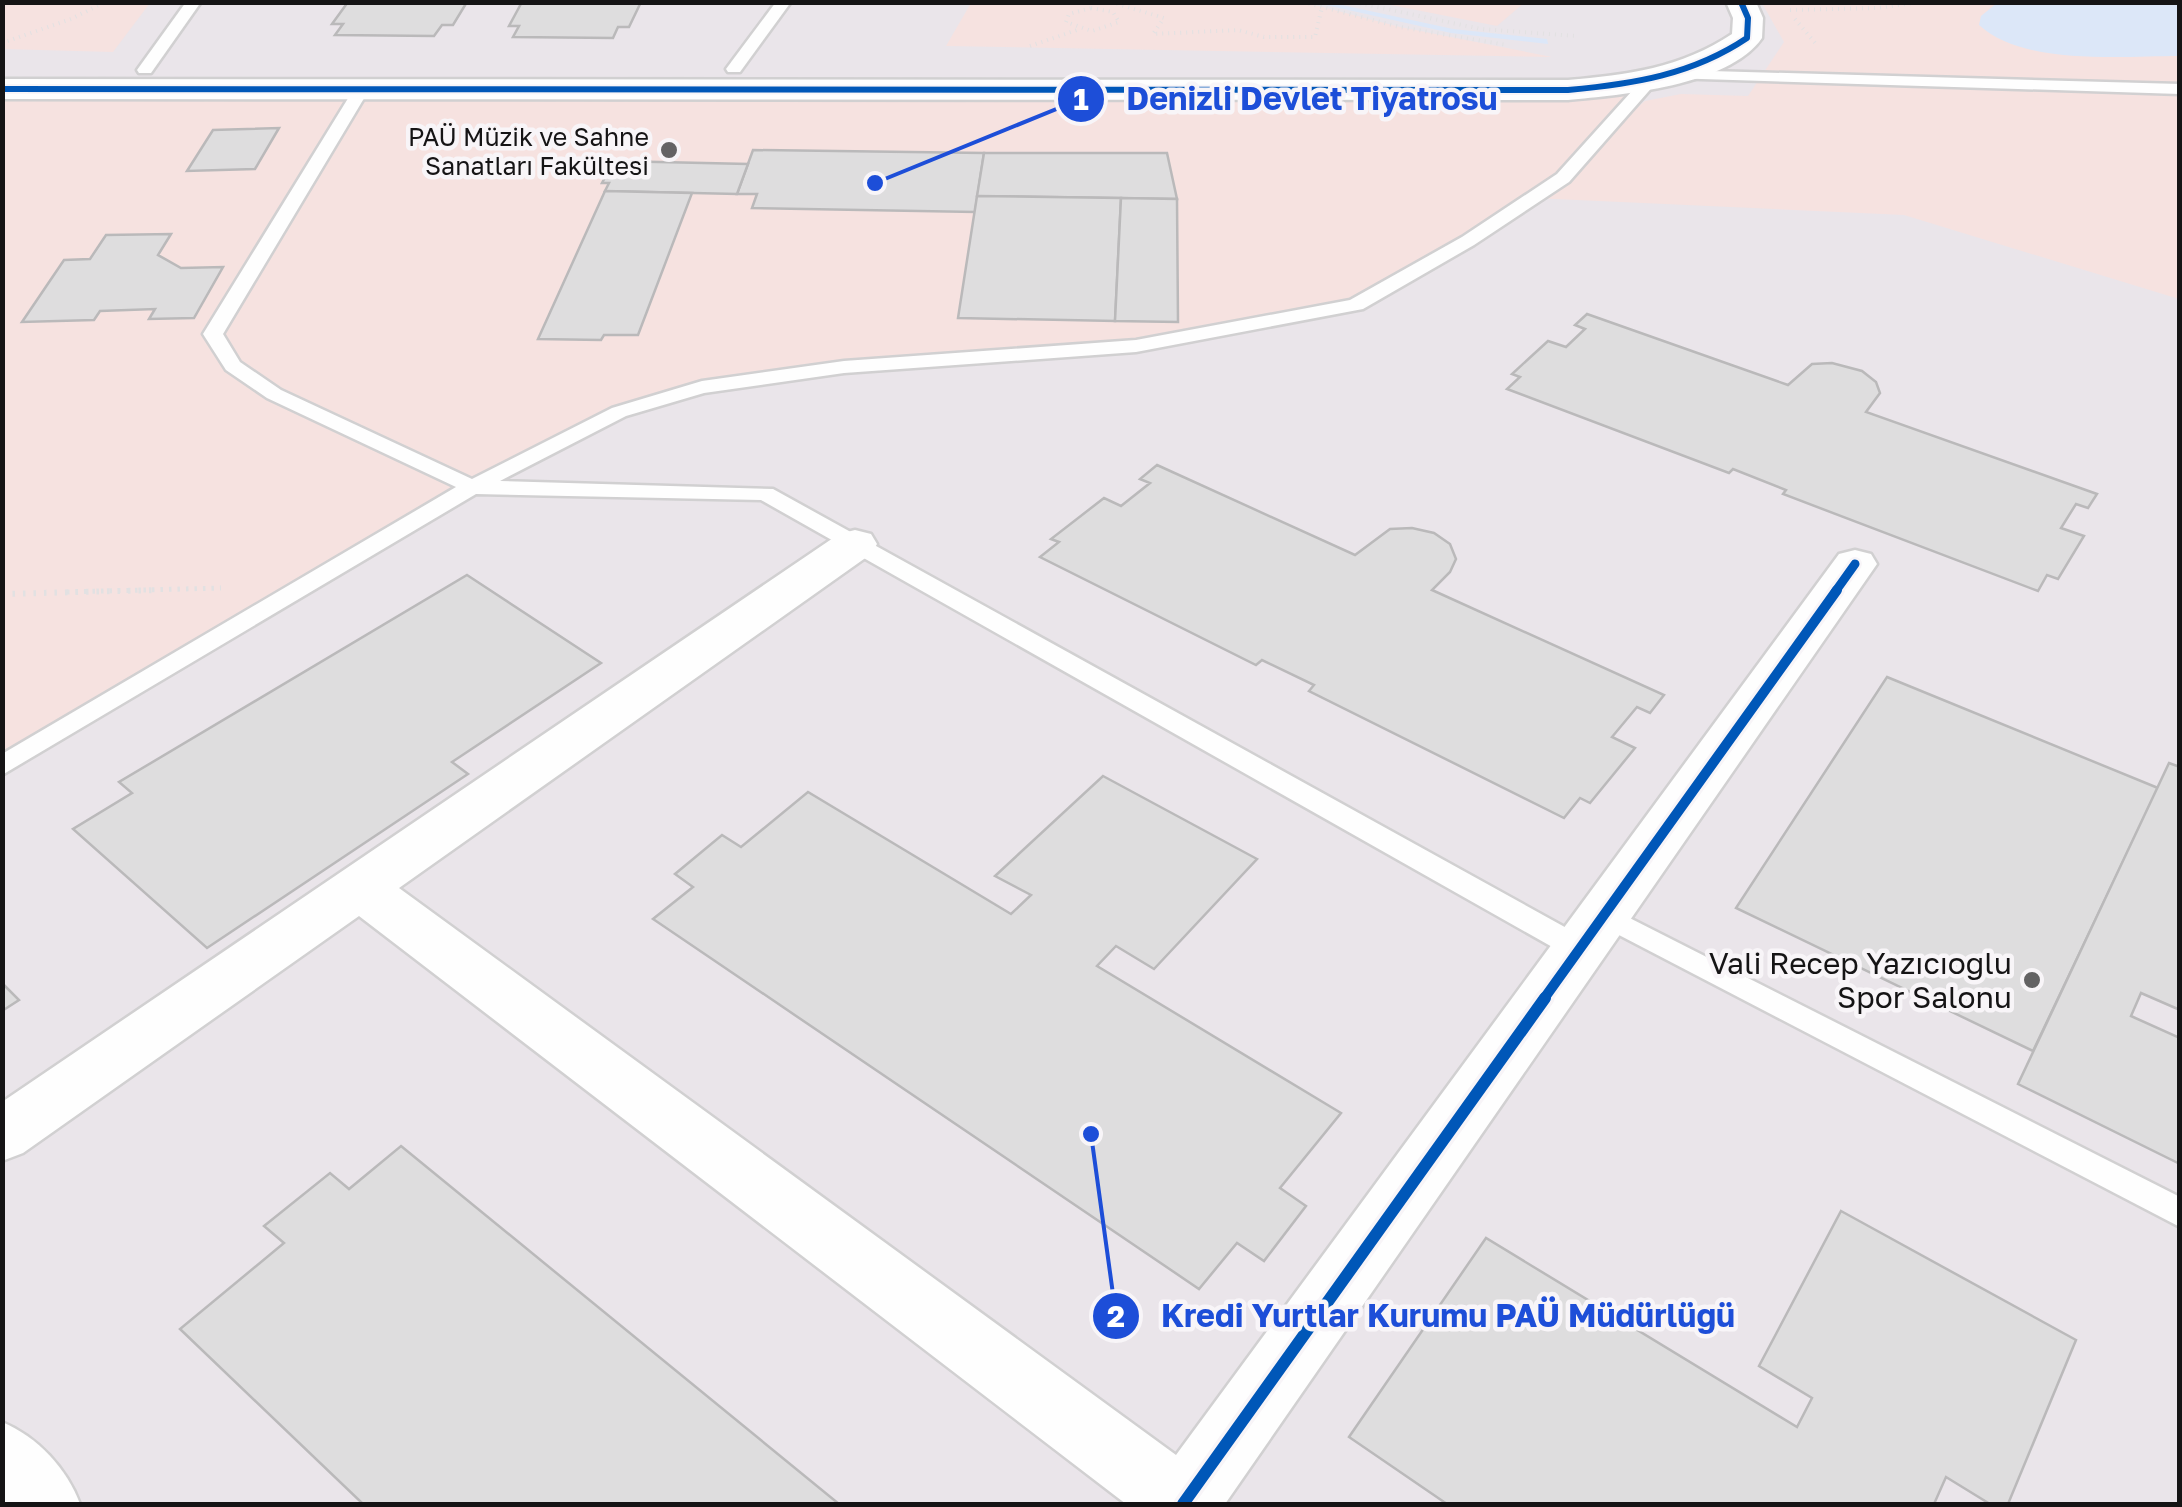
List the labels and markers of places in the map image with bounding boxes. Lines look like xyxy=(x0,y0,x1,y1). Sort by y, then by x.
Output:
callout: Denizli Devlet Tiyatrosu xyxy=(1056,68,1518,130)
place label: PAÜ Müzik ve Sahne Sanatları Fakültesi xyxy=(408,121,649,181)
marker: PAÜ Müzik ve Sahne Sanatları Fakültesi xyxy=(658,139,680,161)
place label: Vali Recep Yazıcıoğlu Spor Salonu xyxy=(1709,945,2012,1015)
marker: Vali Recep Yazıcıoğlu Spor Salonu xyxy=(2021,969,2043,991)
callout: Kredi Yurtlar Kurumu PAÜ Müdürlüğü xyxy=(1091,1285,1755,1347)

